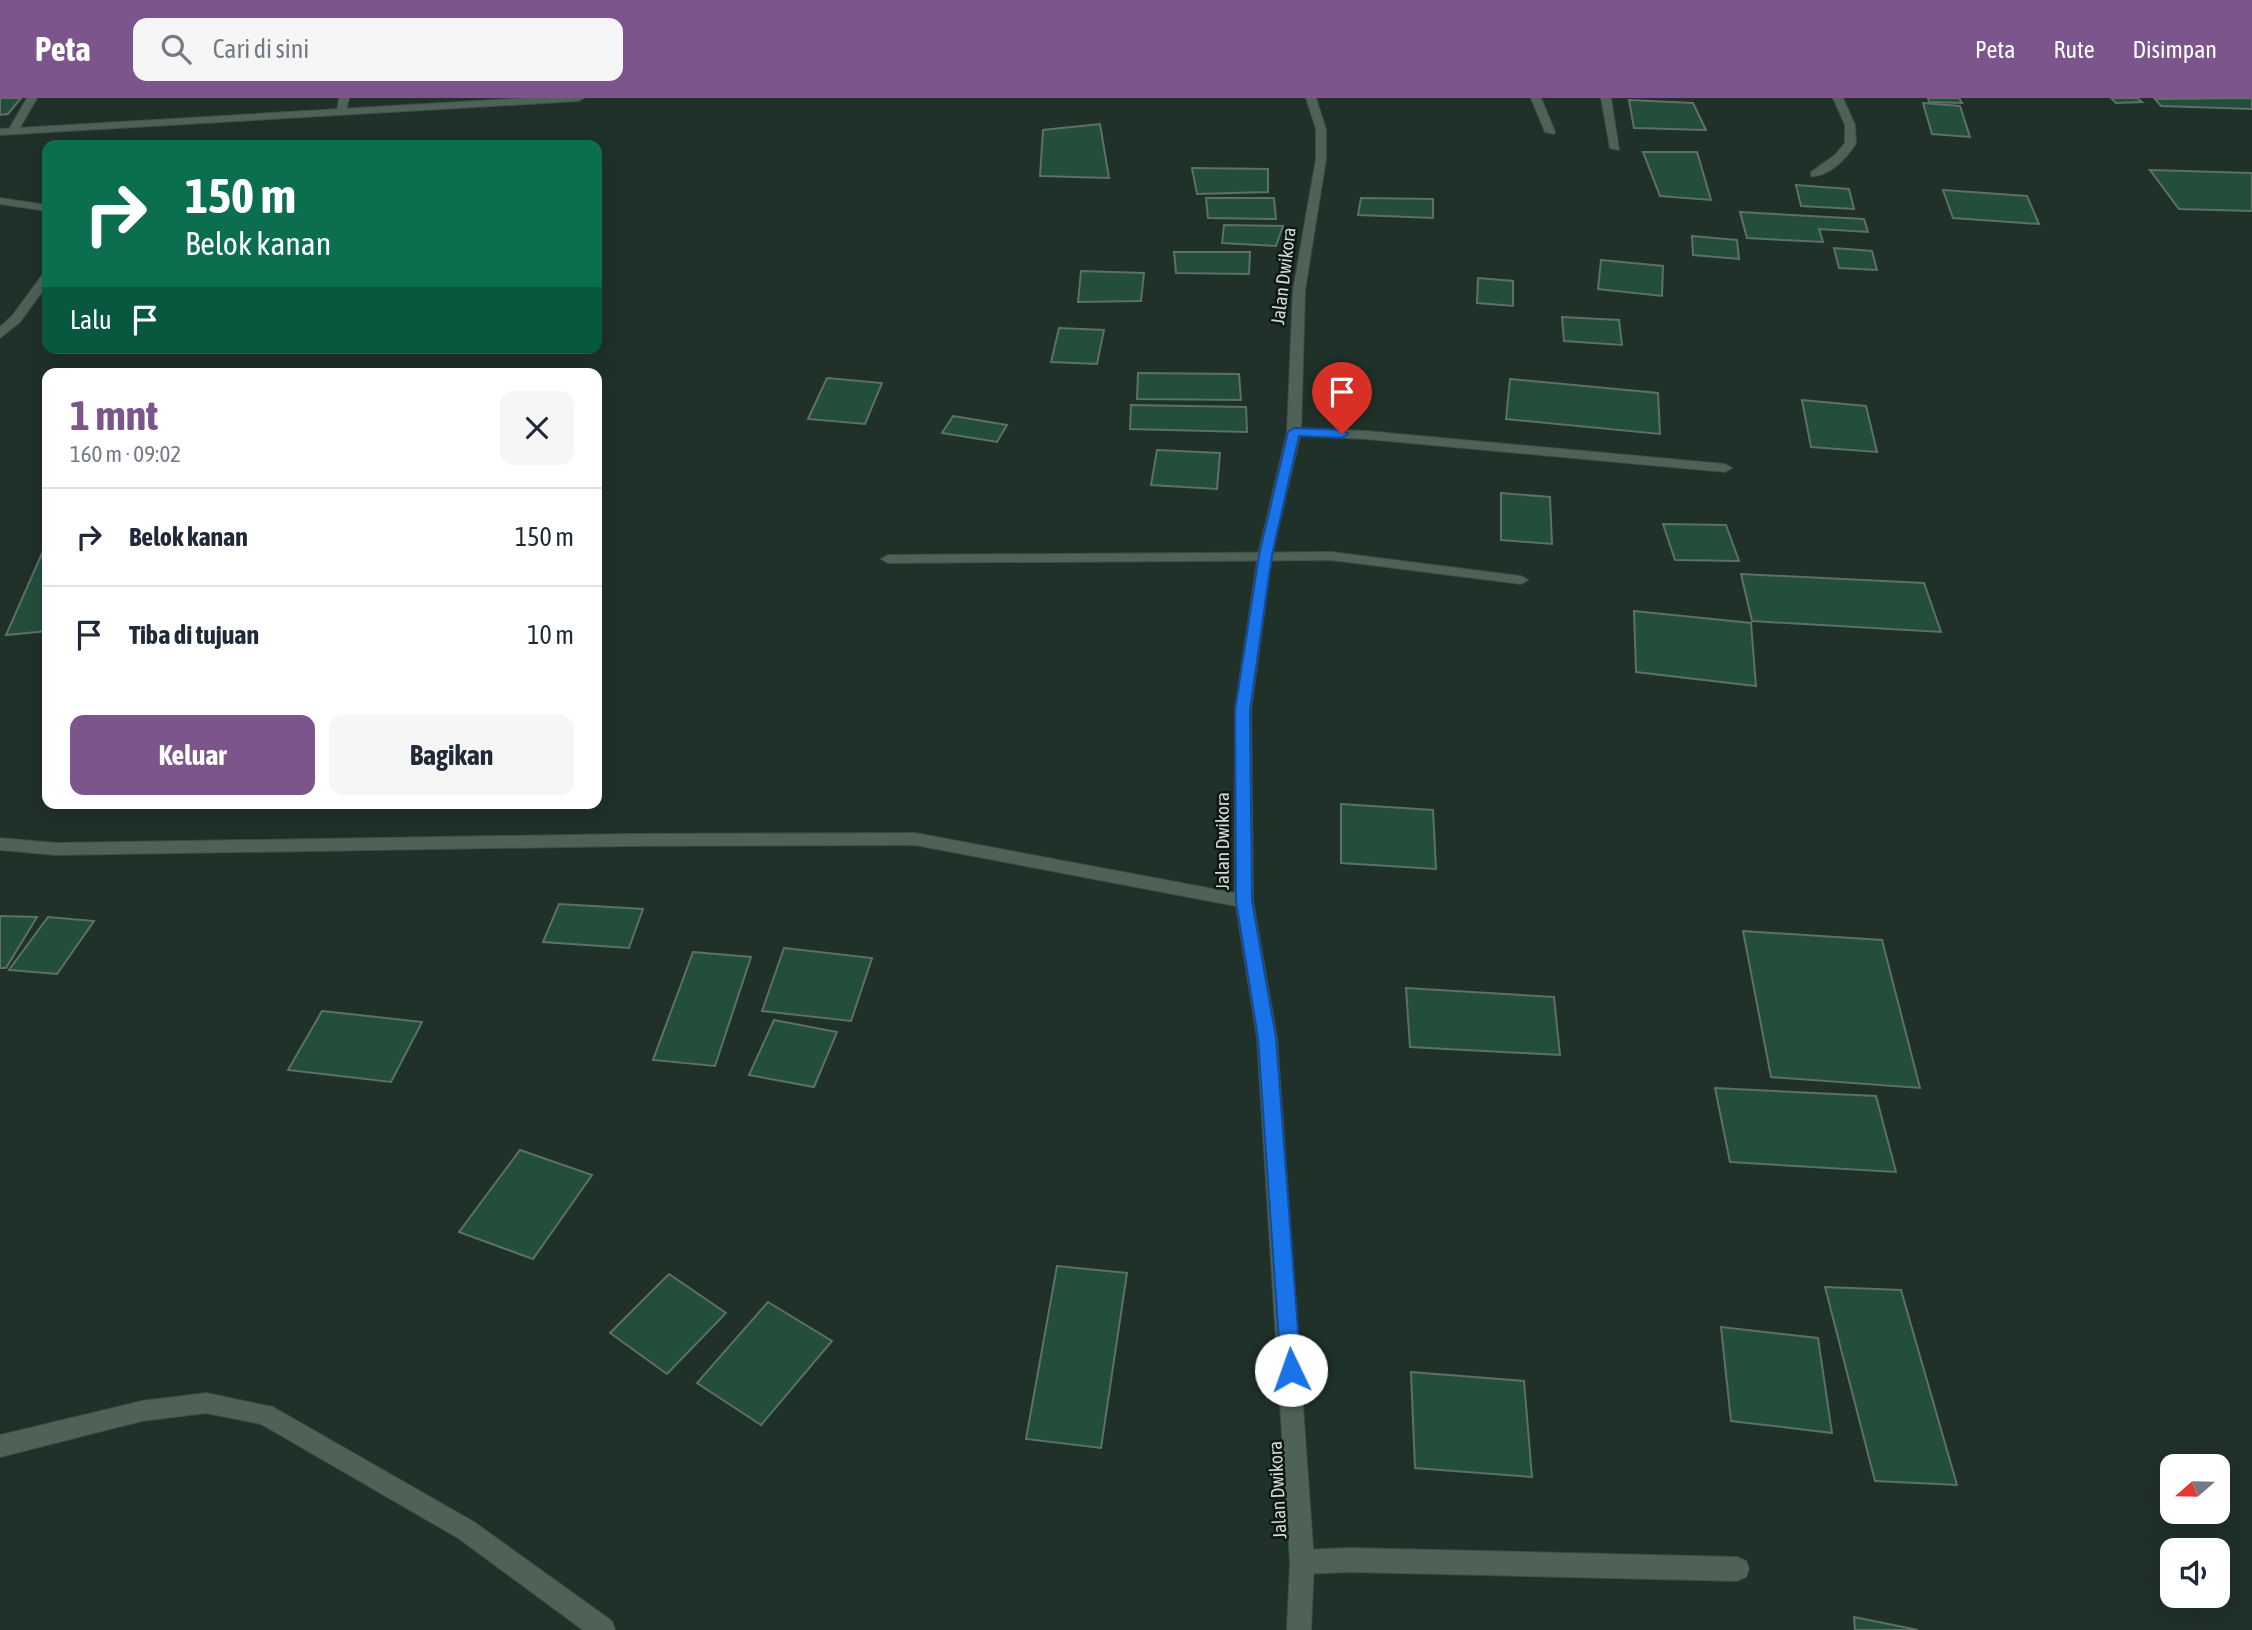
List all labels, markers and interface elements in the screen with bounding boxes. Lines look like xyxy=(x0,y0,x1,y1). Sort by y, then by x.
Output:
search box xyxy=(133,18,623,81)
text: Peta xyxy=(35,30,91,68)
icon: search xyxy=(157,30,195,68)
text: Cari di sini xyxy=(213,34,309,64)
text: Peta xyxy=(1975,36,2015,63)
text: Rute xyxy=(2053,36,2095,63)
text: Disimpan xyxy=(2133,36,2217,63)
text: 150 m xyxy=(185,167,296,223)
icon: right xyxy=(70,168,161,259)
text: Belok kanan xyxy=(185,225,331,262)
street label: Jalan Dwikora xyxy=(1266,226,1300,326)
icon: arrive xyxy=(126,301,164,339)
text: Lalu xyxy=(70,305,112,335)
pin xyxy=(1312,362,1372,434)
icon: arrive xyxy=(1323,373,1361,411)
text: 1 mnt xyxy=(70,391,158,439)
button: close xyxy=(500,391,574,465)
text: 160 m · 09:02 xyxy=(70,441,181,467)
icon: right xyxy=(70,518,108,556)
text: Belok kanan xyxy=(129,522,248,552)
text: 150 m xyxy=(515,522,574,552)
icon: arrive xyxy=(70,616,108,654)
text: Tiba di tujuan xyxy=(129,620,259,650)
text: 10 m xyxy=(527,620,574,650)
button: Keluar xyxy=(70,715,315,795)
button: Bagikan xyxy=(329,715,574,795)
street label: Jalan Dwikora xyxy=(1211,792,1233,890)
position arrow xyxy=(1254,1333,1328,1407)
street label: Jalan Dwikora xyxy=(1263,1441,1291,1539)
north arrow xyxy=(2160,1454,2230,1524)
map controls xyxy=(2160,1454,2230,1608)
button: sound xyxy=(2160,1538,2230,1608)

